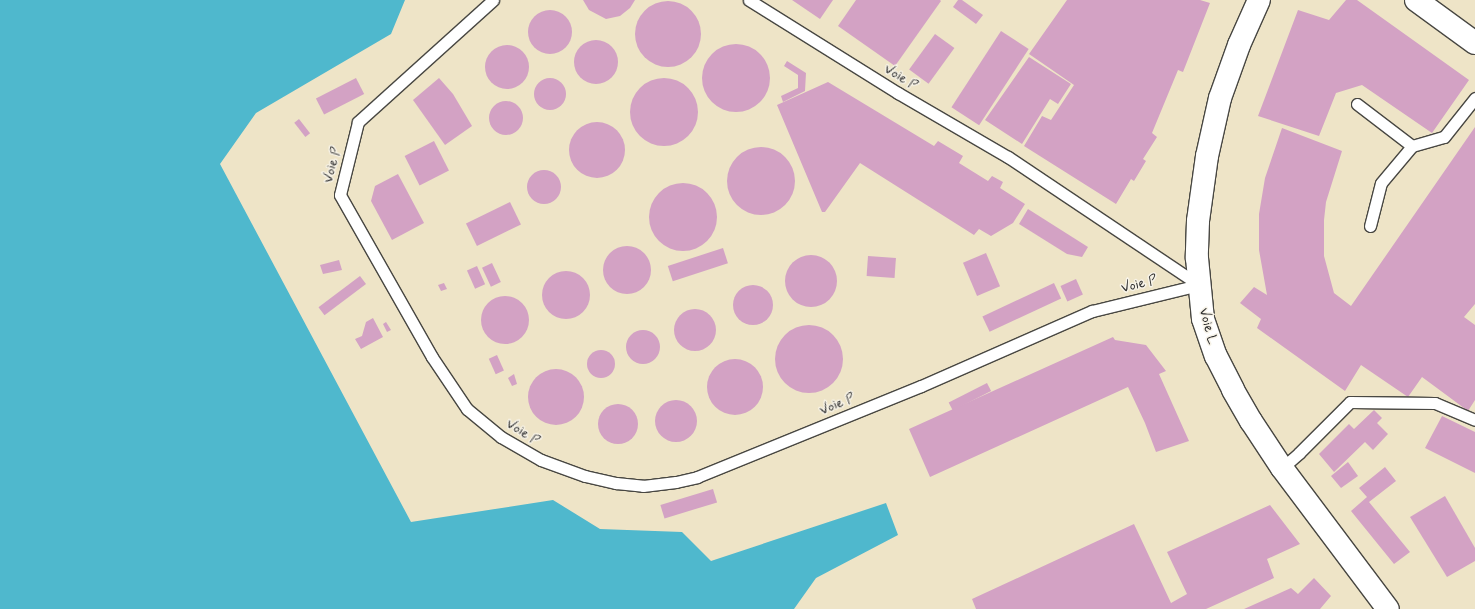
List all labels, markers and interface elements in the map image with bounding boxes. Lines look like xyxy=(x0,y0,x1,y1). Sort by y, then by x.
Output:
street label: Voie P xyxy=(881,60,921,94)
street label: Voie P xyxy=(319,145,345,185)
street label: Voie P xyxy=(1119,271,1159,297)
street label: Voie L xyxy=(1195,306,1221,346)
street label: Voie P xyxy=(817,389,857,419)
street label: Voie P xyxy=(503,415,543,449)

